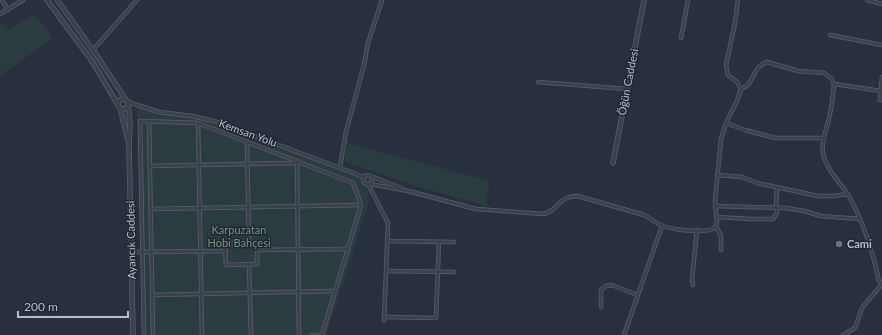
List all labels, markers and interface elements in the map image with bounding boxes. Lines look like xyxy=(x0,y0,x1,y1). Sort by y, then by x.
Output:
street label: Öğün Caddesi xyxy=(615,47,640,116)
street label: Kemsan Yolu xyxy=(217,116,279,149)
street label: Ayancık Caddesi xyxy=(123,200,138,280)
park label: Karpuzatan Hobi Bahçesi xyxy=(207,223,271,249)
place label: Cami xyxy=(847,237,872,250)
marker: Cami xyxy=(834,239,844,249)
scale bar xyxy=(18,293,128,319)
text: 200 m xyxy=(24,299,58,314)

